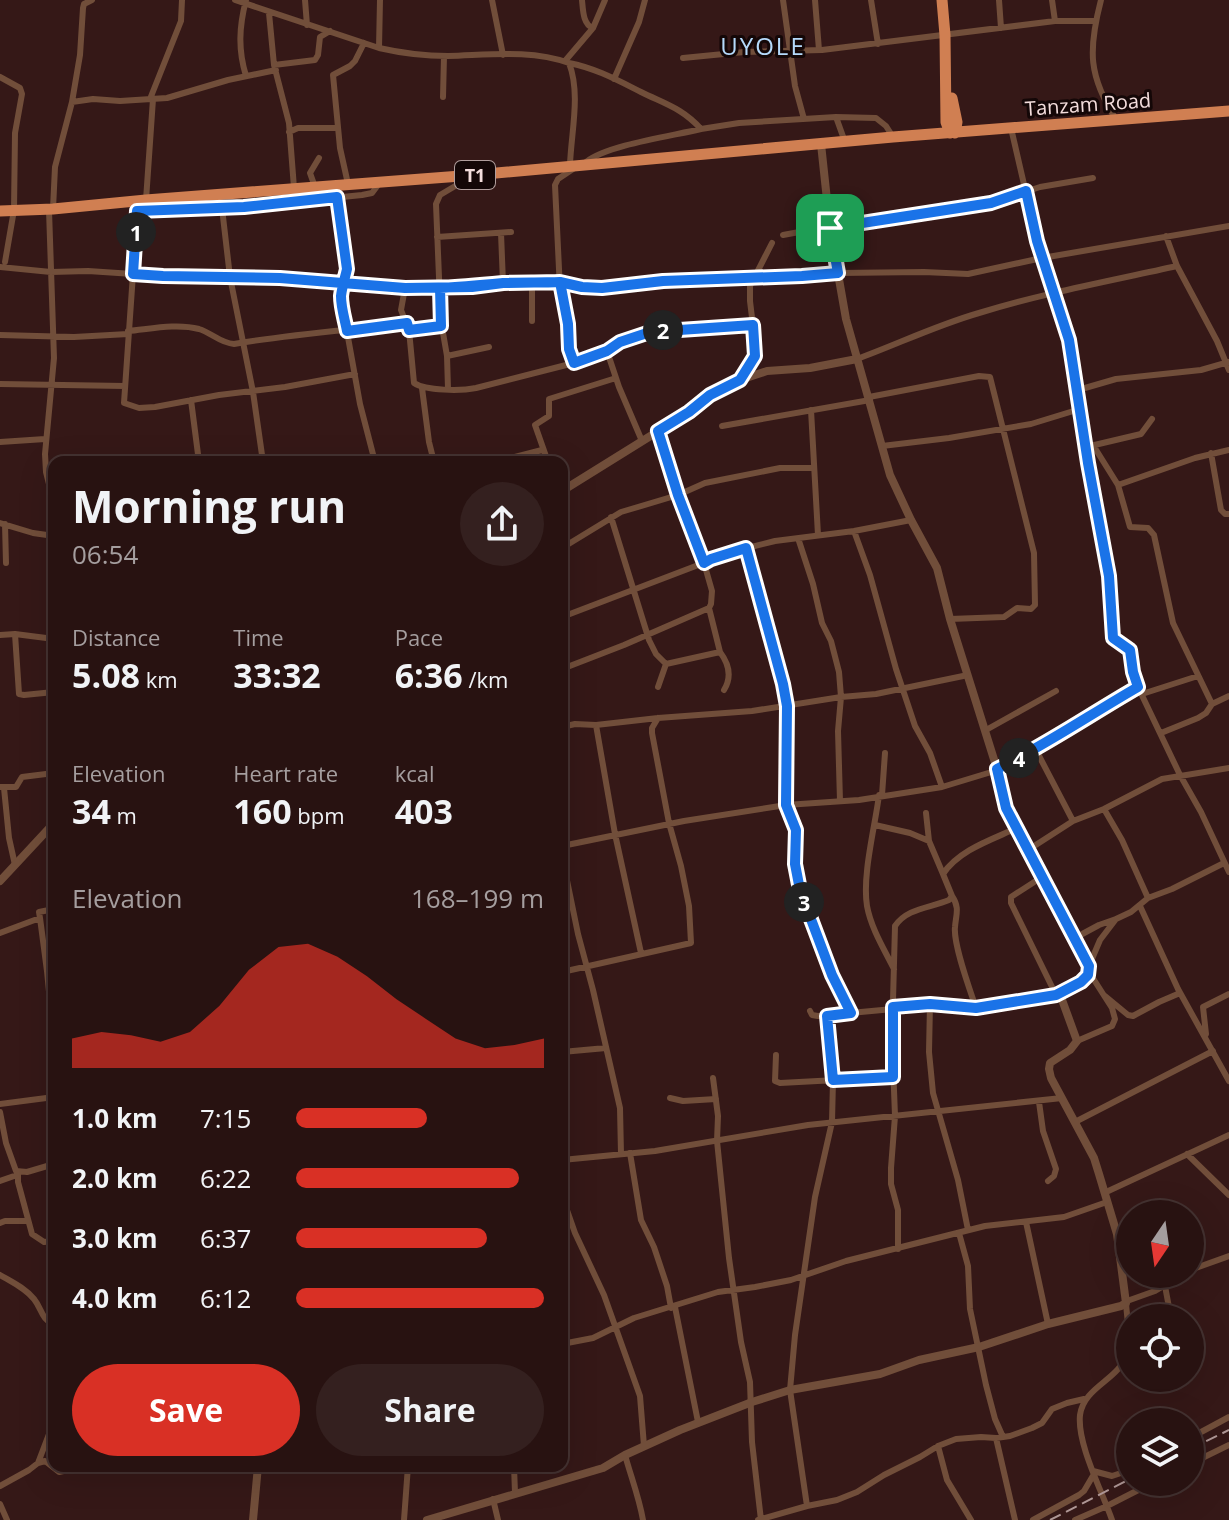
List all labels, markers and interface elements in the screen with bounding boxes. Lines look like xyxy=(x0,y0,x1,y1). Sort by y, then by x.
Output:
district label: UYOLE xyxy=(720,29,806,62)
street label: Tanzam Road xyxy=(1024,86,1152,122)
road number: T1 xyxy=(455,161,495,189)
pin xyxy=(796,194,864,262)
icon: arrive xyxy=(808,206,852,250)
pin: 1 xyxy=(116,212,156,252)
text: 1 xyxy=(130,217,142,247)
pin: 2 xyxy=(643,310,683,350)
text: 2 xyxy=(657,315,669,345)
text: Morning run xyxy=(72,476,346,536)
button: share xyxy=(460,482,544,566)
text: 06:54 xyxy=(72,536,138,572)
text: Distance xyxy=(72,622,160,652)
text: Time xyxy=(233,622,284,652)
text: Pace xyxy=(395,622,443,652)
text: 5.08 xyxy=(72,652,140,698)
text: 33:32 xyxy=(233,652,321,698)
text: 6:36 xyxy=(395,652,463,698)
text: km xyxy=(140,664,178,694)
text: /km xyxy=(463,664,508,694)
pin: 4 xyxy=(999,738,1039,778)
text: 4 xyxy=(1013,743,1025,773)
text: Elevation xyxy=(72,758,165,788)
text: Heart rate xyxy=(233,758,338,788)
text: kcal xyxy=(395,758,435,788)
text: 34 xyxy=(72,788,111,834)
text: 160 xyxy=(233,788,292,834)
text: 403 xyxy=(395,788,453,834)
text: m xyxy=(111,800,137,830)
text: bpm xyxy=(292,800,345,830)
text: Elevation xyxy=(72,880,182,916)
text: 168–199 m xyxy=(411,880,544,916)
pin: 3 xyxy=(784,882,824,922)
text: 3 xyxy=(798,887,810,917)
text: 1.0 km xyxy=(72,1100,158,1136)
text: 7:15 xyxy=(200,1100,251,1136)
text: 2.0 km xyxy=(72,1160,158,1196)
text: 6:22 xyxy=(200,1160,251,1196)
north arrow xyxy=(1116,1200,1204,1288)
map controls xyxy=(1116,1200,1204,1496)
text: 3.0 km xyxy=(72,1220,158,1256)
text: 6:37 xyxy=(200,1220,251,1256)
text: 4.0 km xyxy=(72,1280,158,1316)
text: 6:12 xyxy=(200,1280,251,1316)
button: locate xyxy=(1116,1304,1204,1392)
button: Save xyxy=(72,1364,300,1456)
button: Share xyxy=(316,1364,544,1456)
button: layers xyxy=(1116,1408,1204,1496)

